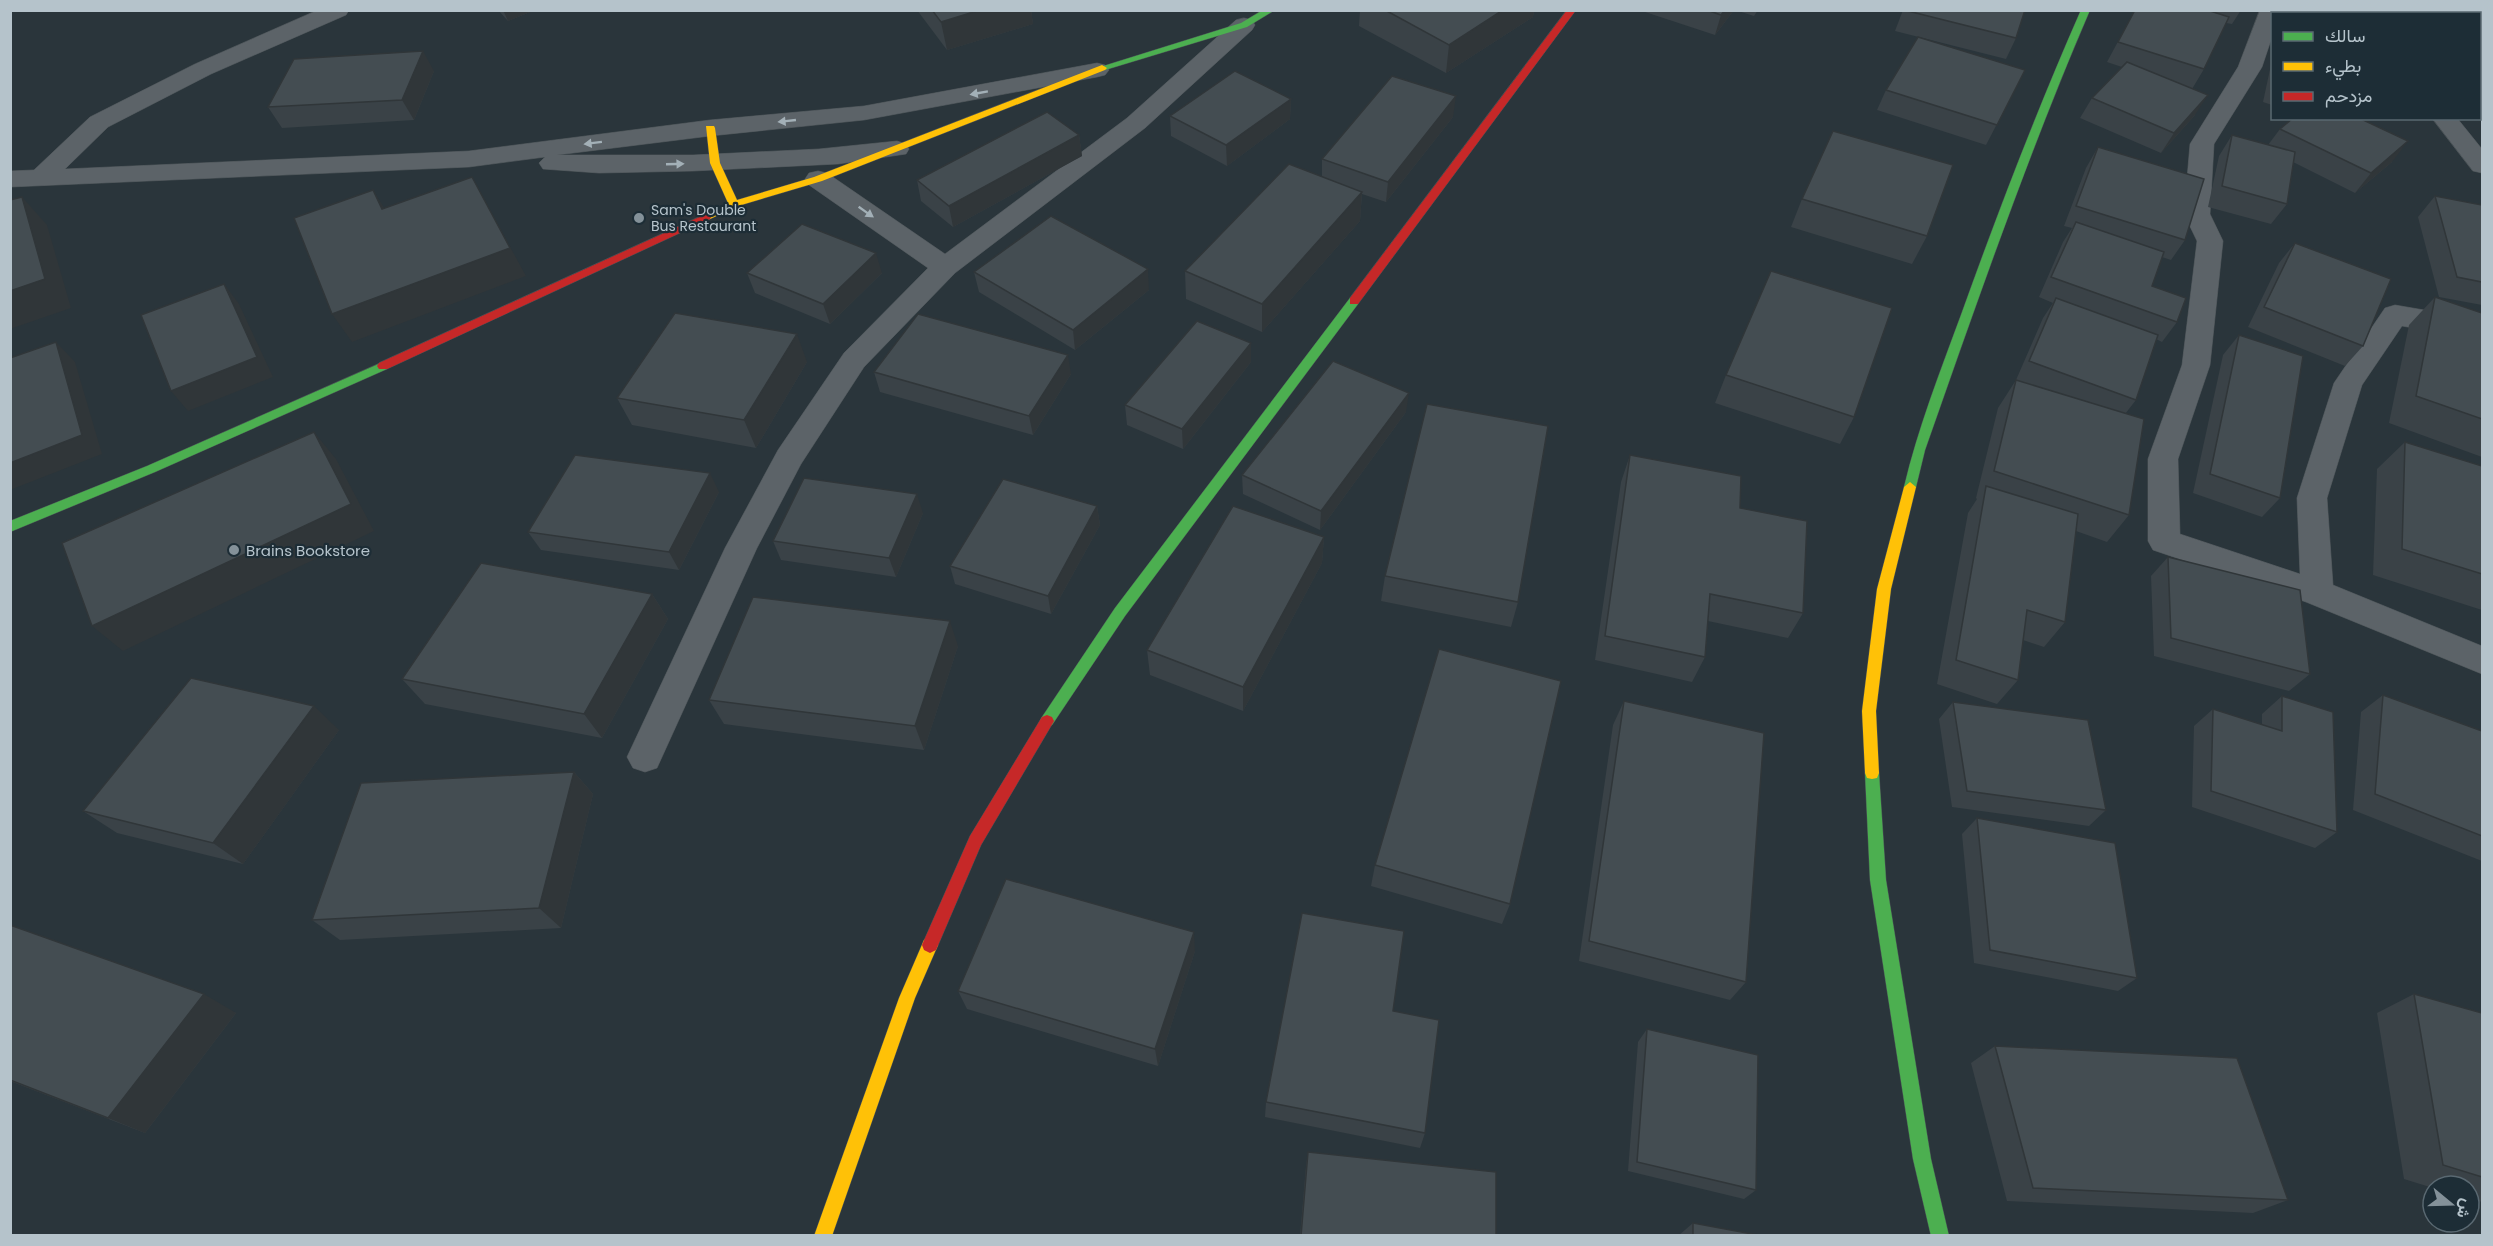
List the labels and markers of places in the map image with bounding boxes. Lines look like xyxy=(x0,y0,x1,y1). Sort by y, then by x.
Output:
place label: Sam's Double Bus Restaurant xyxy=(651,200,756,236)
marker: Sam's Double Bus Restaurant xyxy=(632,211,646,225)
place label: Brains Bookstore xyxy=(246,540,370,561)
marker: Brains Bookstore xyxy=(227,543,241,557)

